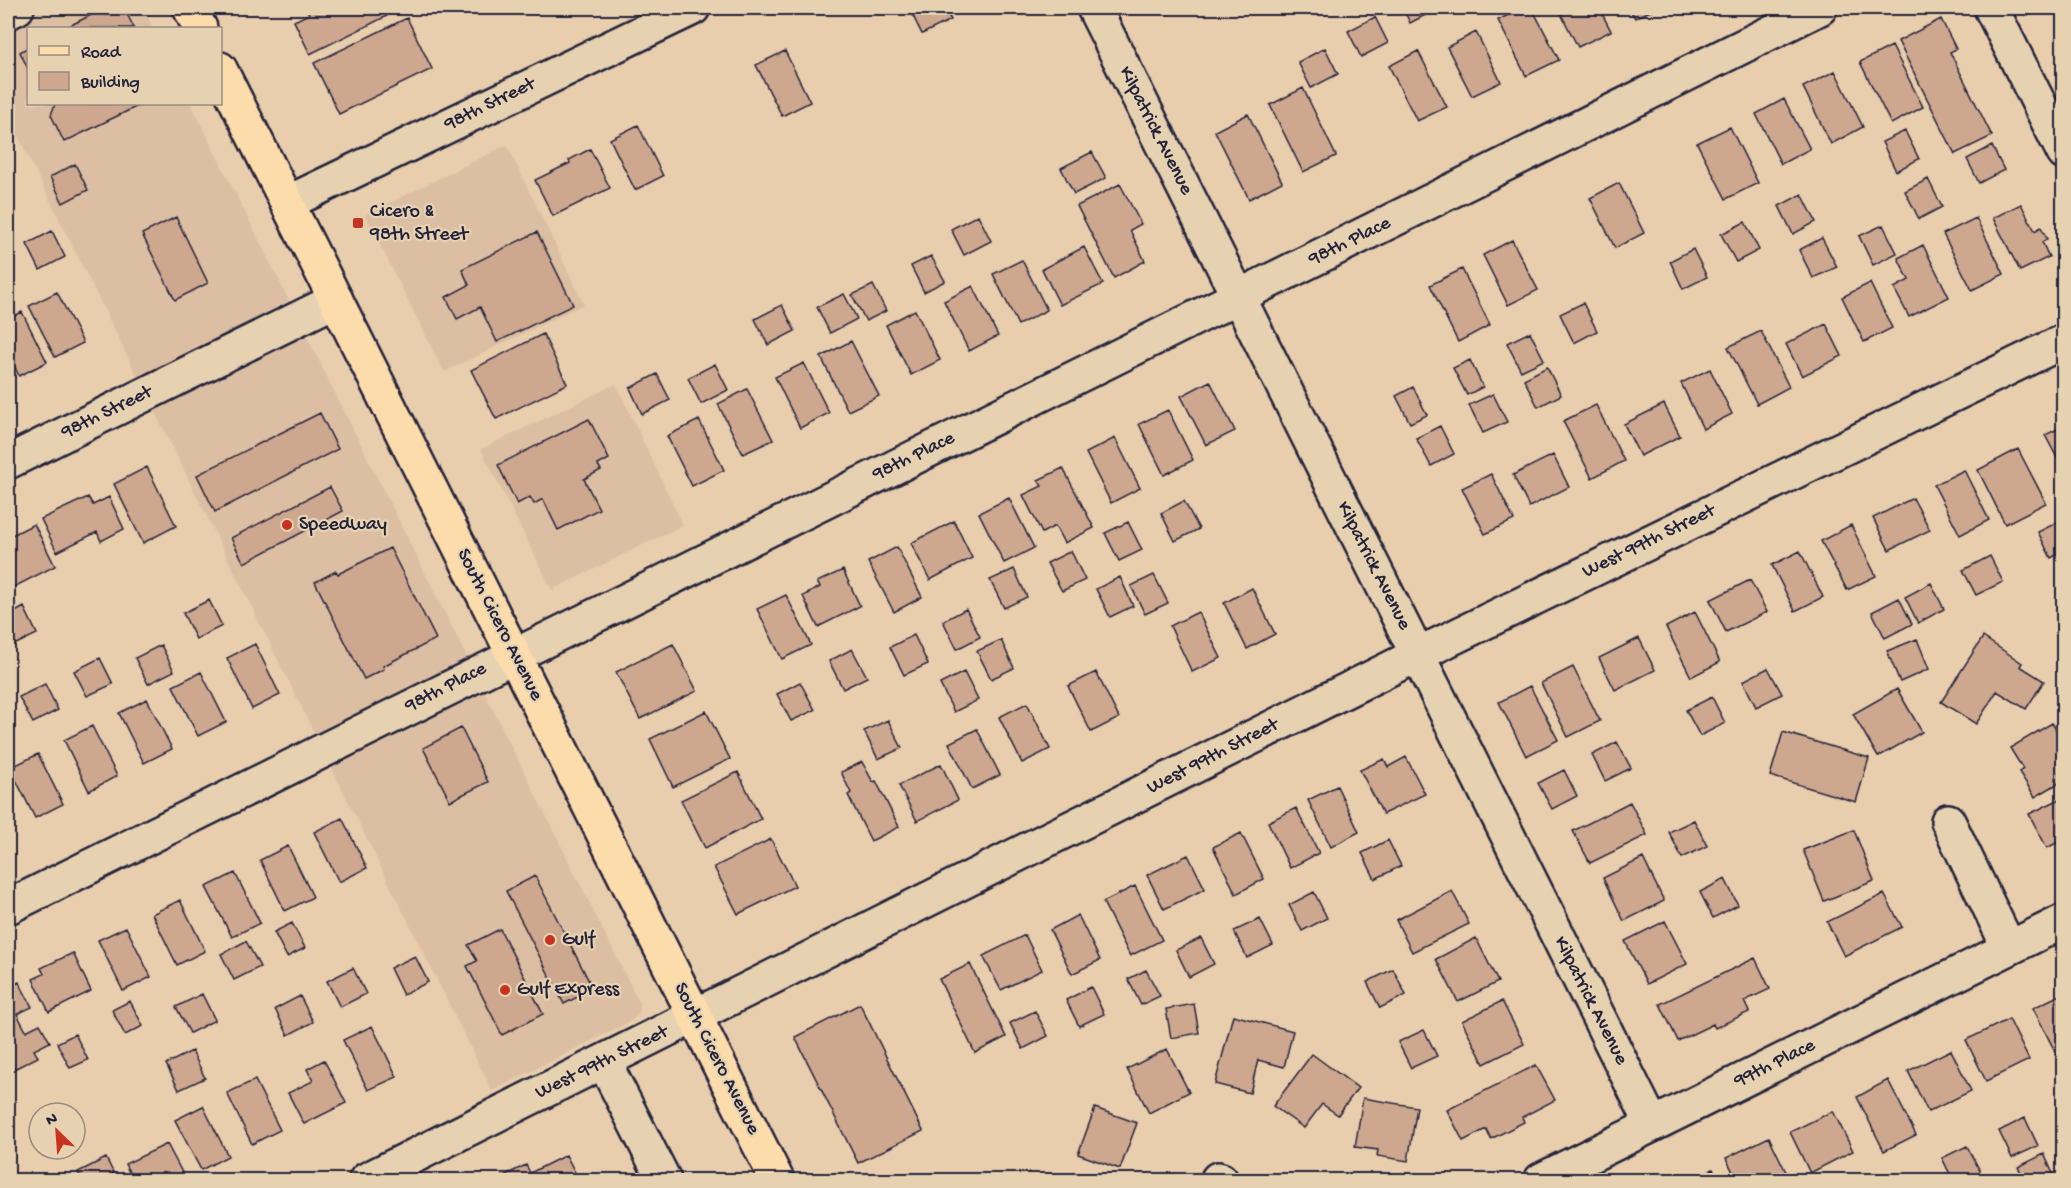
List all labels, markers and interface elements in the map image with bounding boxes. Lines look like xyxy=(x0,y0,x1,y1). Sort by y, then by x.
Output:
legend xyxy=(27,27,222,105)
text: Road xyxy=(81,43,122,64)
street label: Kilpatrick Avenue xyxy=(1113,63,1198,200)
street label: 98th Street xyxy=(440,72,541,137)
text: Building xyxy=(80,73,140,94)
place label: Cicero & 98th Street xyxy=(369,201,470,247)
street label: 98th Place xyxy=(1304,212,1395,272)
marker: Cicero & 98th Street xyxy=(351,216,365,230)
street label: 98th Street xyxy=(57,380,158,445)
street label: 98th Place xyxy=(868,427,959,487)
street label: Kilpatrick Avenue xyxy=(1331,498,1416,635)
street label: West 99th Street xyxy=(1579,499,1721,584)
place label: Speedway xyxy=(299,514,387,537)
marker: Speedway xyxy=(280,518,294,532)
street label: South Cicero Avenue xyxy=(451,545,548,705)
street label: 98th Place xyxy=(401,657,491,719)
street label: West 99th Street xyxy=(1143,713,1284,800)
place label: Gulf xyxy=(562,929,596,952)
marker: Gulf xyxy=(543,933,557,947)
street label: Kilpatrick Avenue xyxy=(1548,933,1633,1070)
place label: Gulf Express xyxy=(517,979,620,1002)
street label: South Cicero Avenue xyxy=(668,979,765,1139)
marker: Gulf Express xyxy=(498,983,512,997)
street label: West 99th Street xyxy=(532,1020,674,1105)
street label: 99th Place xyxy=(1730,1034,1820,1094)
north arrow xyxy=(27,1101,87,1161)
text: N xyxy=(43,1110,61,1131)

